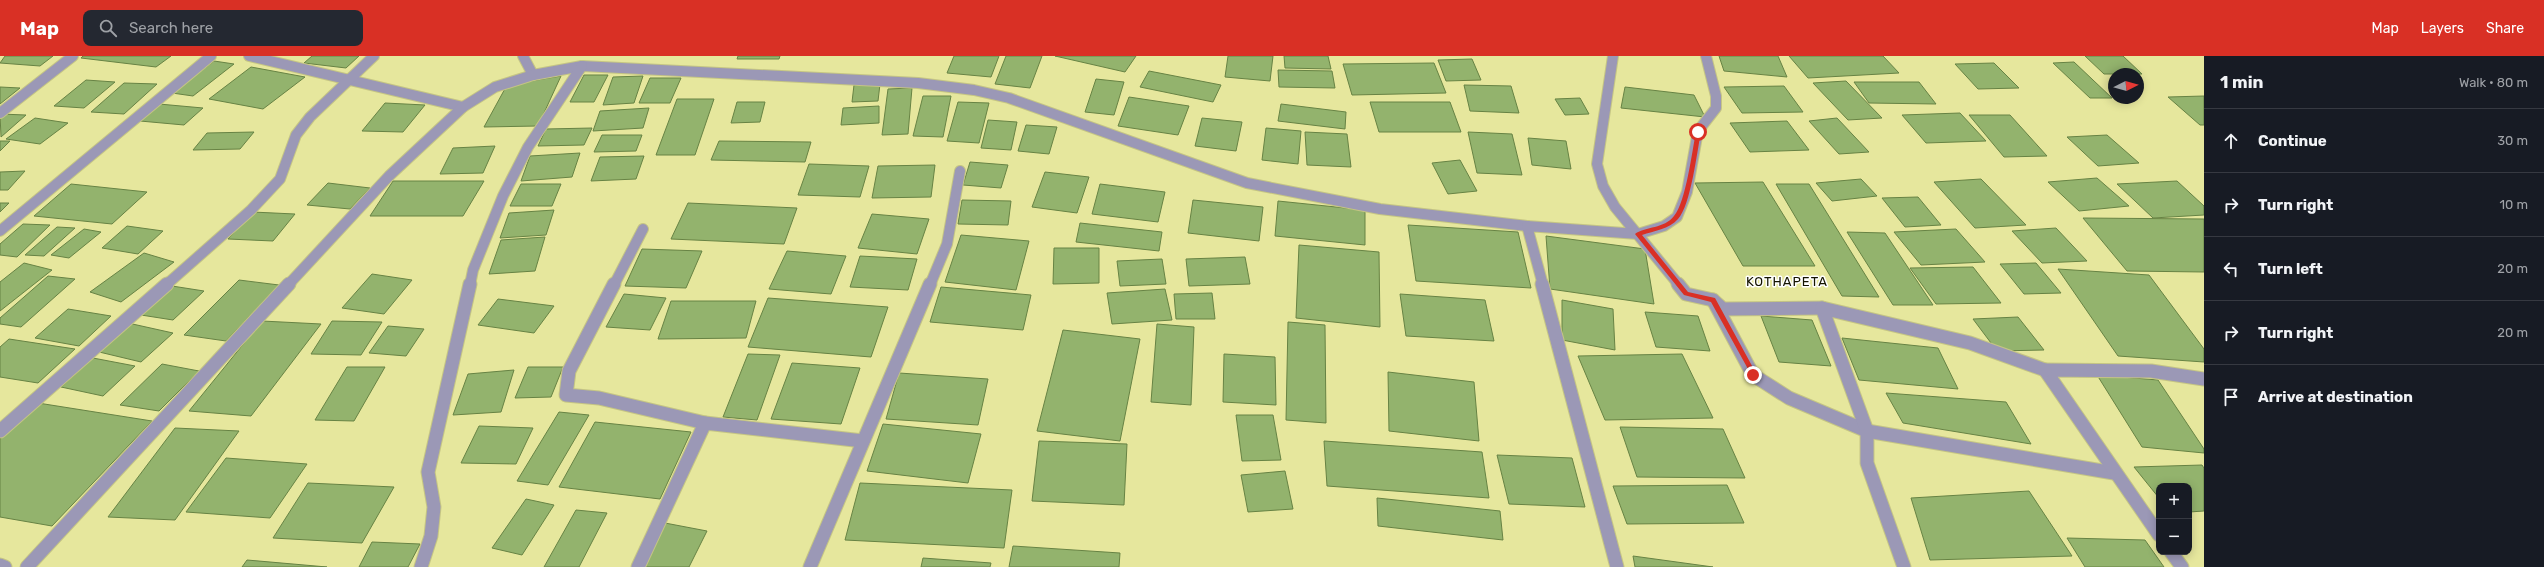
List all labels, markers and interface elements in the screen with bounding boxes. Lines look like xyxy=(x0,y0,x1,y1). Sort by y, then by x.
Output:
search box xyxy=(83,10,363,46)
text: Map xyxy=(20,17,59,40)
icon: search xyxy=(97,17,119,39)
text: Search here xyxy=(129,19,213,37)
text: Map xyxy=(2372,20,2399,37)
text: Layers xyxy=(2421,20,2464,37)
text: Share xyxy=(2486,20,2524,37)
north arrow xyxy=(2108,68,2144,104)
text: 1 min xyxy=(2220,72,2263,92)
text: Walk · 80 m xyxy=(2459,75,2528,90)
route start xyxy=(1689,123,1707,141)
icon: ahead xyxy=(2220,130,2242,152)
text: Continue xyxy=(2258,132,2327,150)
text: 30 m xyxy=(2497,133,2528,148)
icon: right xyxy=(2220,194,2242,216)
text: Turn right xyxy=(2258,196,2333,214)
text: 10 m xyxy=(2499,197,2528,212)
icon: left xyxy=(2220,258,2242,280)
text: Turn left xyxy=(2258,260,2323,278)
text: 20 m xyxy=(2497,261,2528,276)
district label: KOTHAPETA xyxy=(1746,274,1828,289)
icon: right xyxy=(2220,322,2242,344)
text: Turn right xyxy=(2258,324,2333,342)
text: 20 m xyxy=(2497,325,2528,340)
route end xyxy=(1744,366,1762,384)
icon: arrive xyxy=(2220,386,2242,408)
text: Arrive at destination xyxy=(2258,388,2413,406)
map controls xyxy=(2156,483,2192,555)
button: + xyxy=(2156,483,2192,519)
button: − xyxy=(2156,519,2192,555)

